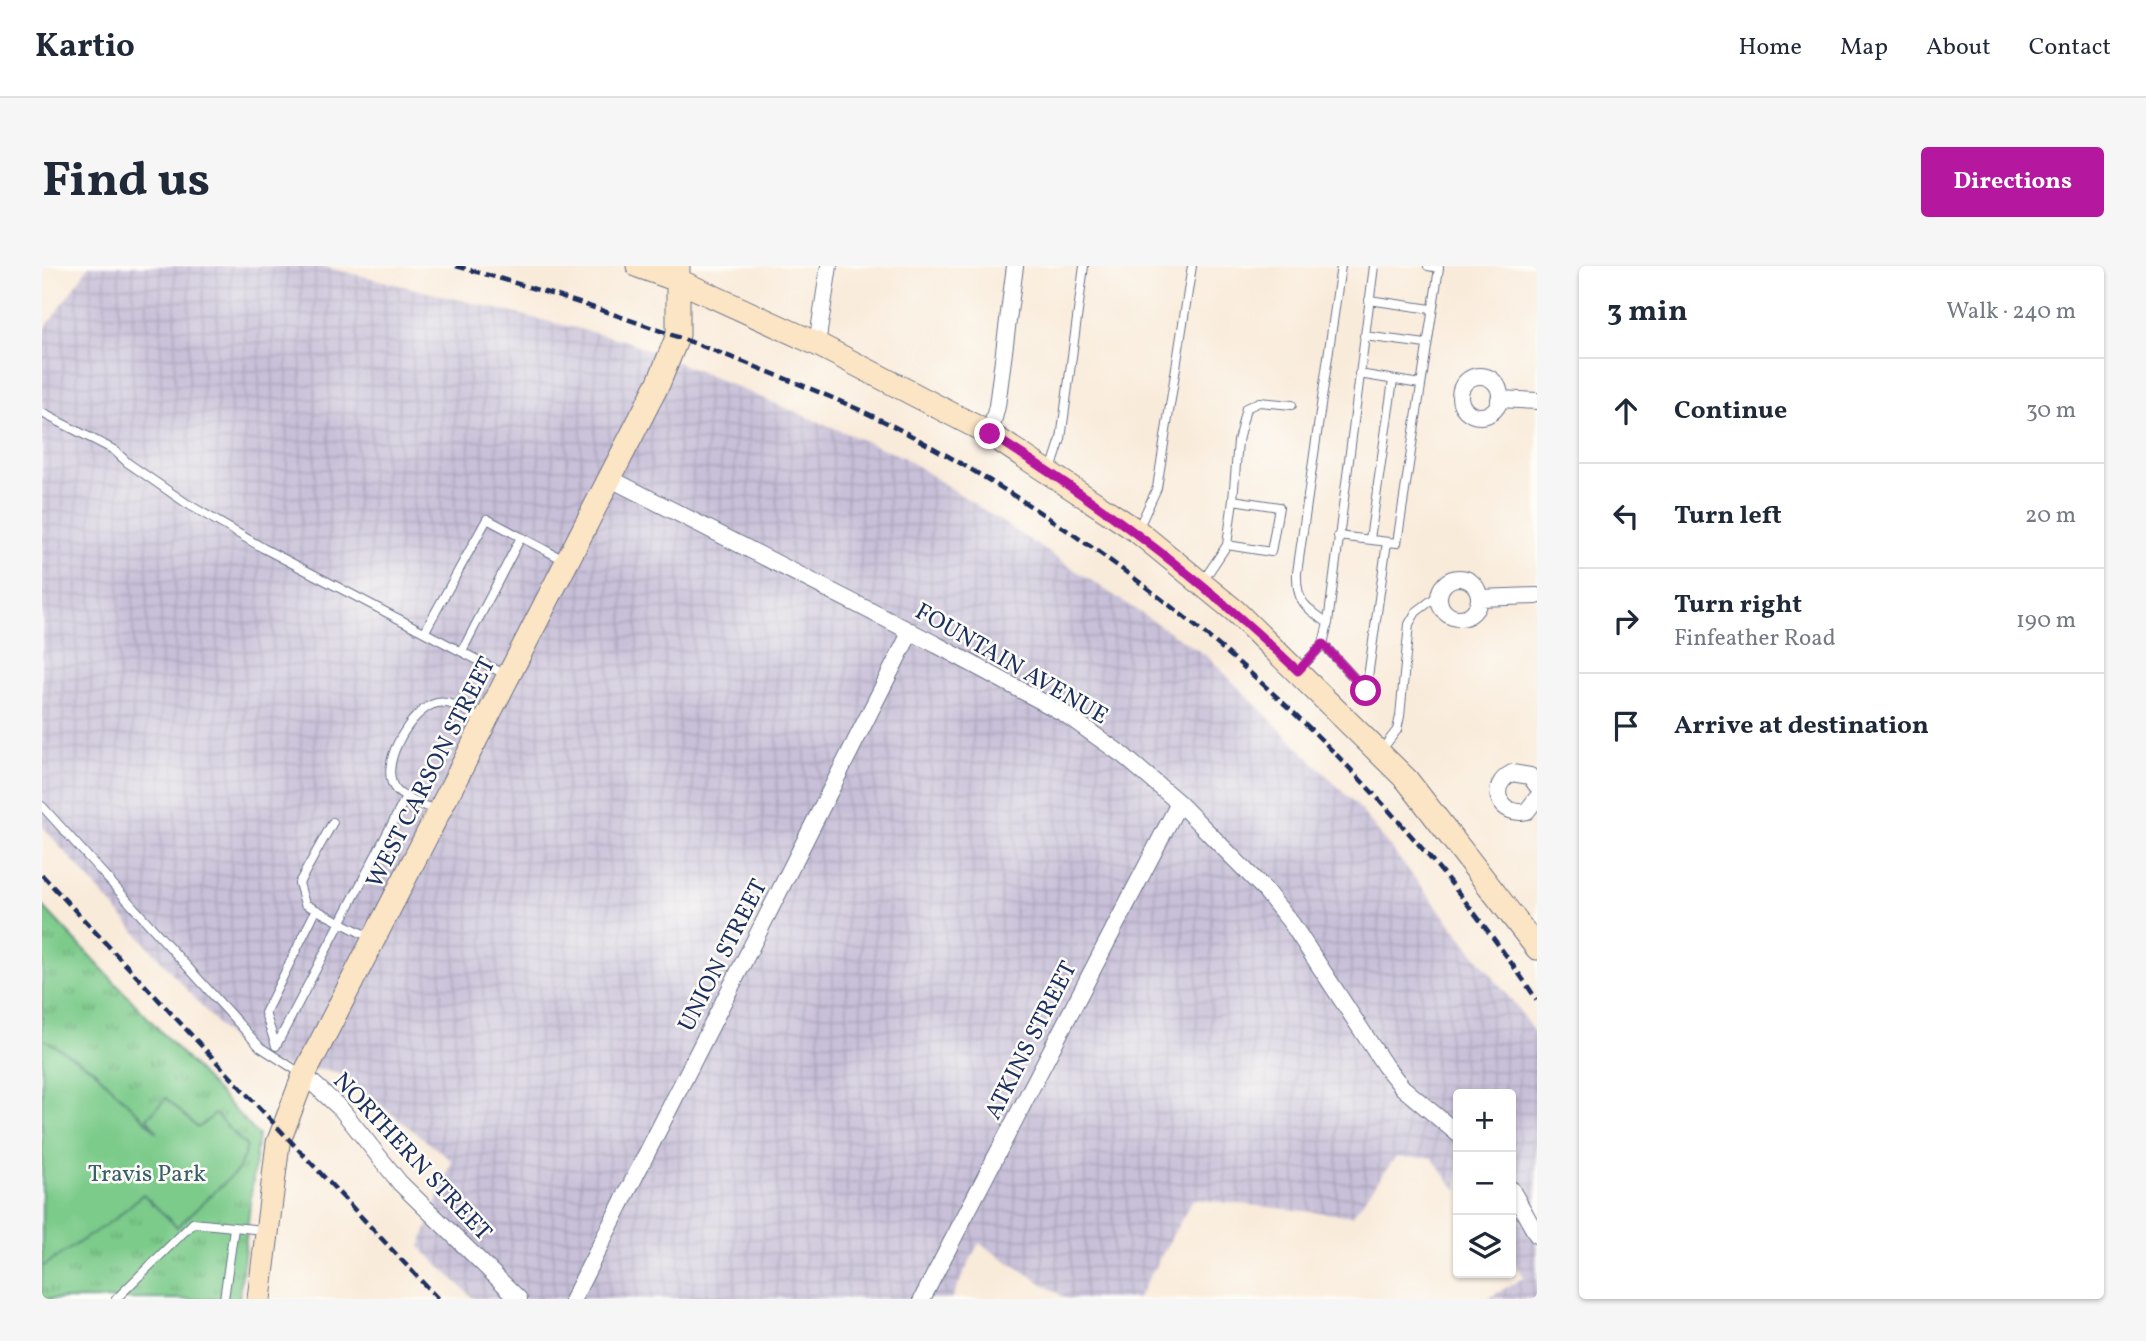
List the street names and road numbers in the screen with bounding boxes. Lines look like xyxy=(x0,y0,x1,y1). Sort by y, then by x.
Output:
street label: FOUNTAIN AVENUE xyxy=(908,596,1114,734)
street label: WEST CARSON STREET xyxy=(359,651,505,894)
street label: UNION STREET xyxy=(671,874,777,1038)
street label: ATKINS STREET xyxy=(977,956,1086,1126)
street label: NORTHERN STREET xyxy=(324,1065,499,1249)

